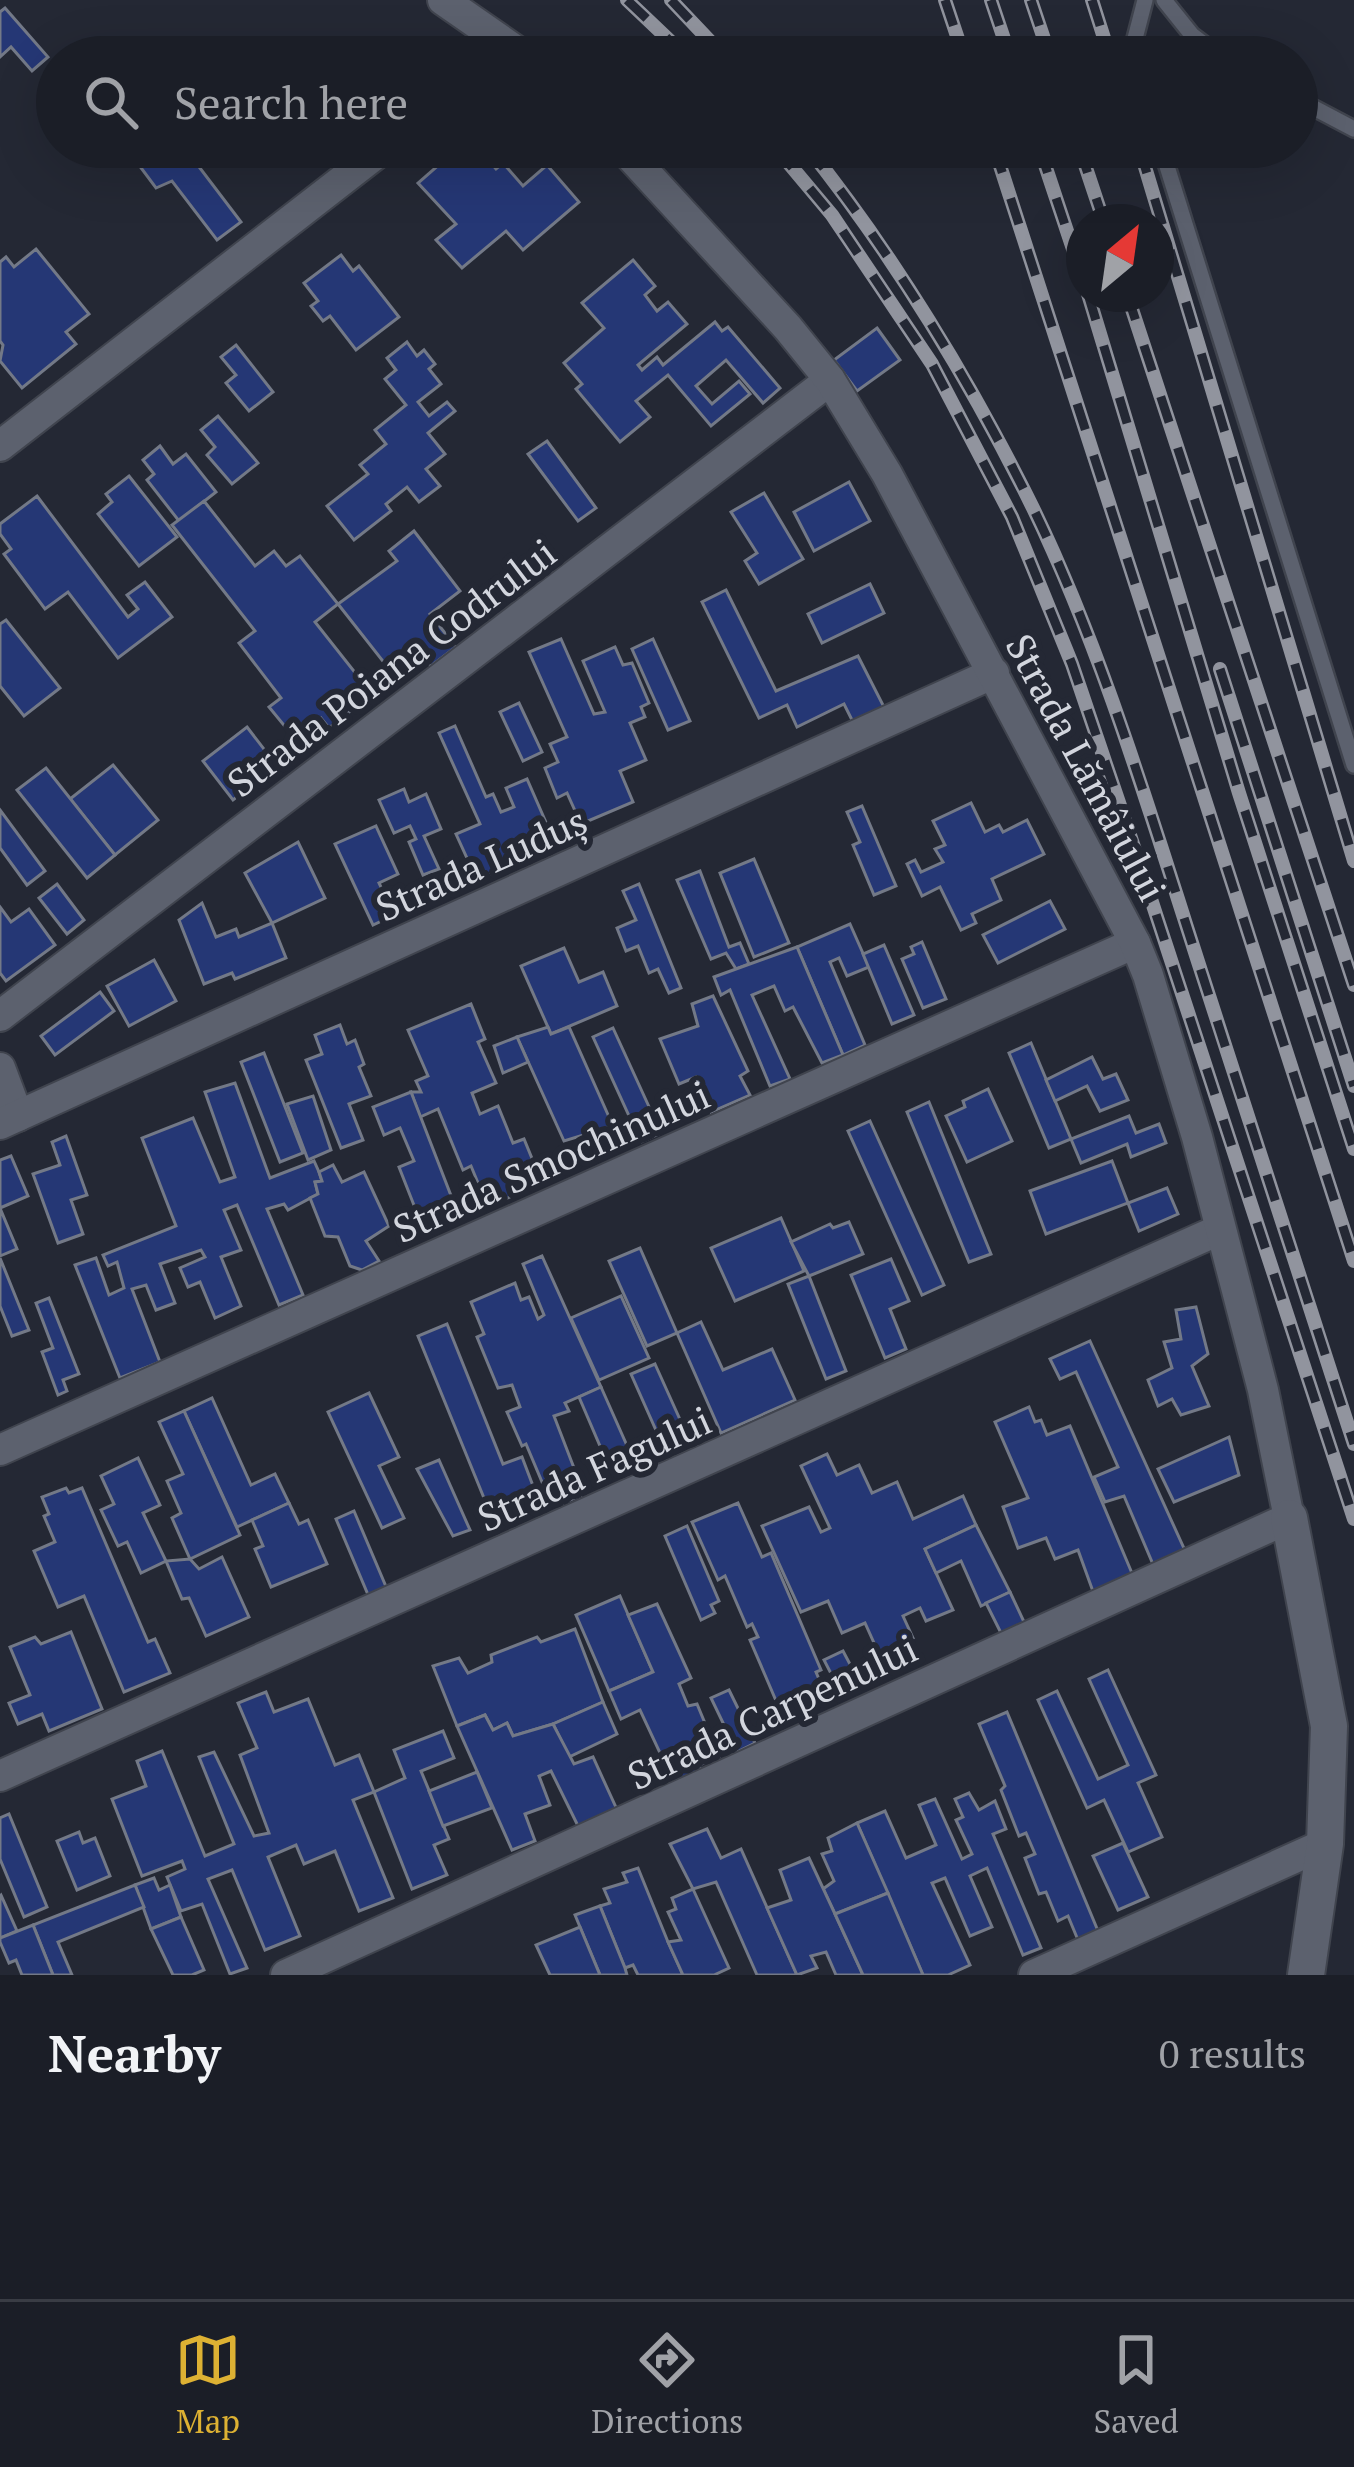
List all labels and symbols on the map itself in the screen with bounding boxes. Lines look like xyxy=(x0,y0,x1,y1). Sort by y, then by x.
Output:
north arrow xyxy=(1066,204,1174,312)
street label: Strada Poiana Codrului xyxy=(216,526,566,808)
street label: Strada Lămâiului xyxy=(995,624,1179,910)
street label: Strada Luduș xyxy=(367,793,595,933)
street label: Strada Smochinului xyxy=(385,1068,717,1254)
street label: Strada Fagului xyxy=(469,1393,719,1543)
street label: Strada Carpenului xyxy=(619,1621,925,1801)

